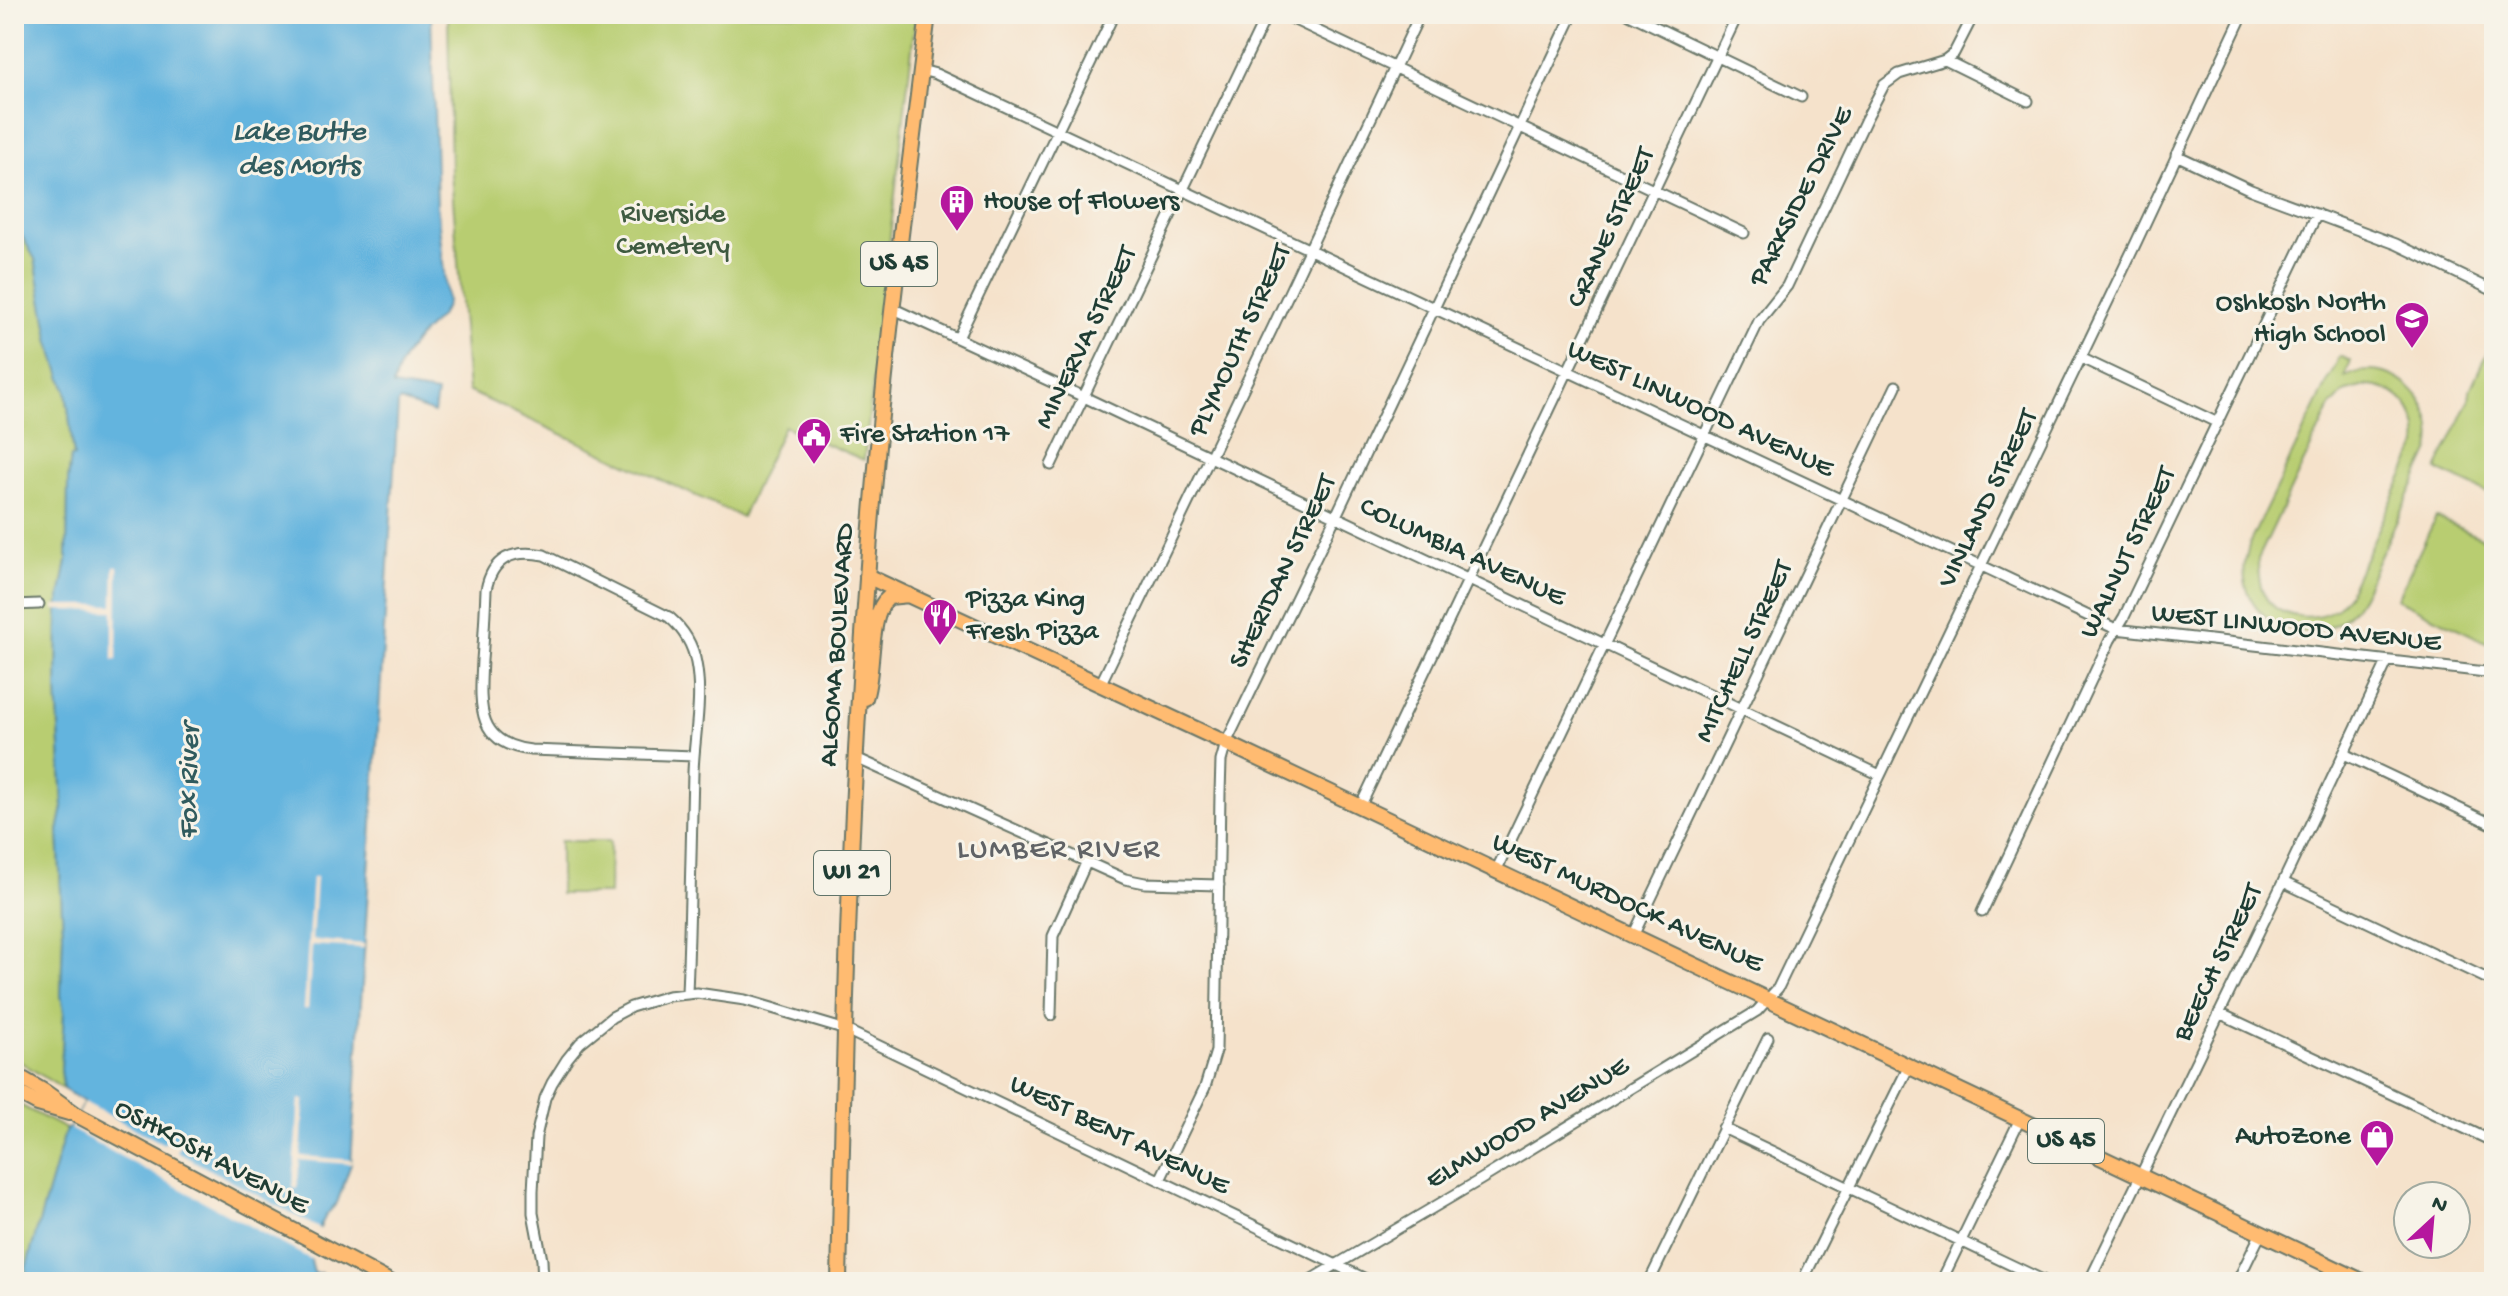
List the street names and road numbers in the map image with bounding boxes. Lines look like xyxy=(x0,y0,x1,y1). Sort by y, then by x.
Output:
street label: PARKSIDE DRIVE xyxy=(1742,100,1862,293)
street label: CRANE STREET xyxy=(1561,142,1664,313)
street label: PLYMOUTH STREET xyxy=(1182,238,1301,443)
street label: MINERVA STREET xyxy=(1028,240,1146,435)
road number: US 45 xyxy=(861,242,937,286)
street label: WEST LINWOOD AVENUE xyxy=(1561,334,1840,487)
street label: VINLAND STREET xyxy=(1931,403,2047,595)
street label: WALNUT STREET xyxy=(2073,461,2185,644)
street label: SHERIDAN STREET xyxy=(1223,469,1346,674)
street label: COLUMBIA AVENUE xyxy=(1354,491,1572,616)
street label: ALGOMA BOULEVARD xyxy=(813,521,863,768)
street label: MITCHELL STREET xyxy=(1688,555,1802,748)
street label: WEST LINWOOD AVENUE xyxy=(2150,597,2444,661)
street label: WEST MURDOCK AVENUE xyxy=(1486,827,1769,982)
road number: WI 21 xyxy=(814,851,890,895)
street label: BEECH STREET xyxy=(2166,878,2272,1048)
street label: ELMWOOD AVENUE xyxy=(1421,1050,1637,1198)
street label: WEST BENT AVENUE xyxy=(1004,1068,1236,1204)
street label: OSHKOSH AVENUE xyxy=(108,1093,315,1224)
road number: US 45 xyxy=(2028,1119,2104,1163)

